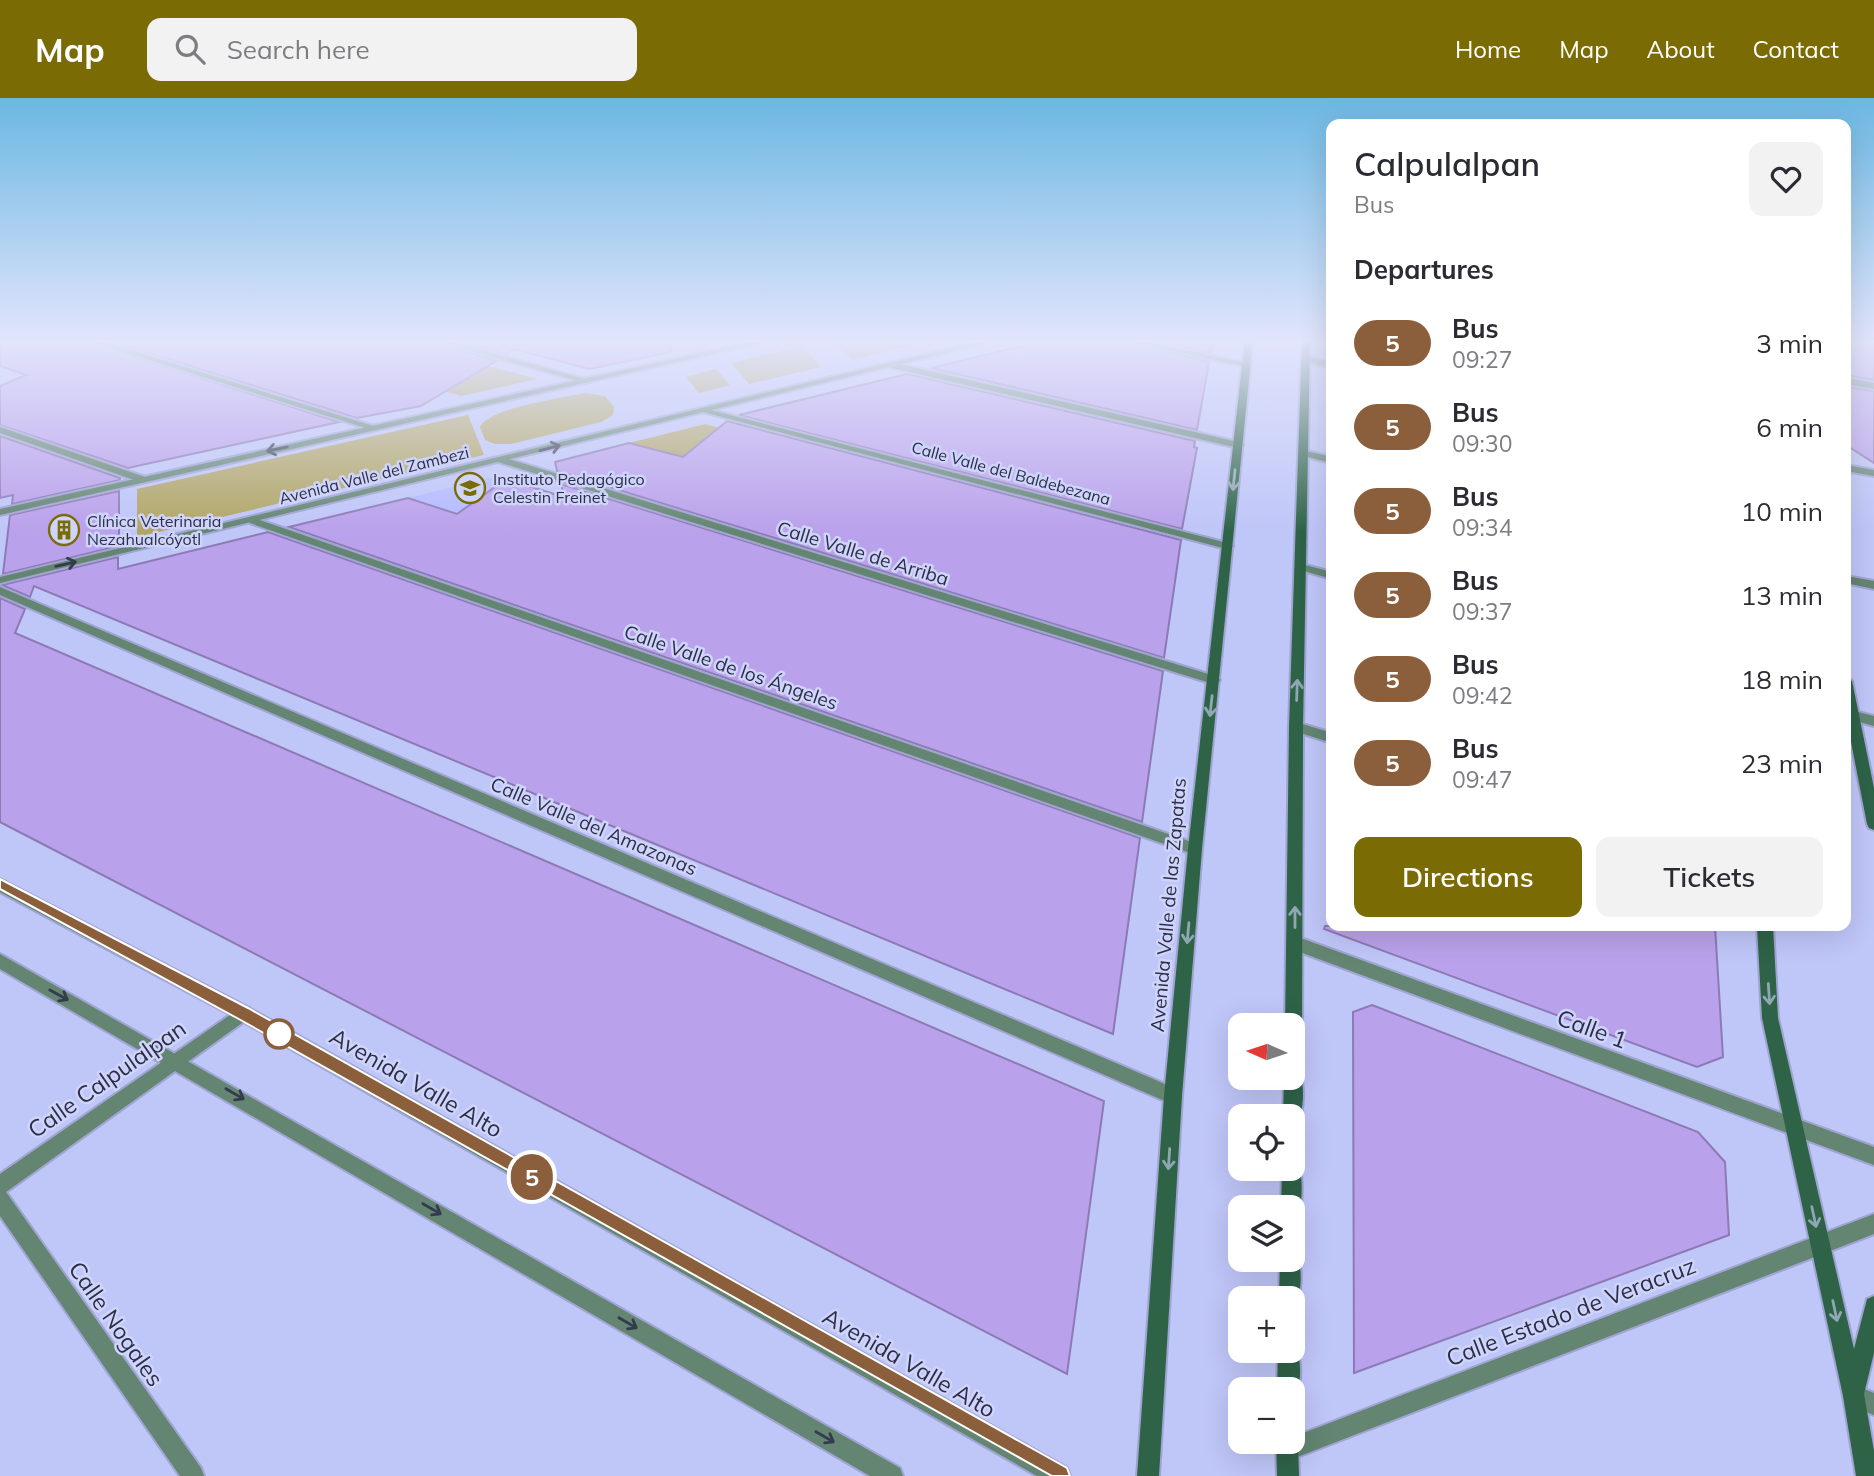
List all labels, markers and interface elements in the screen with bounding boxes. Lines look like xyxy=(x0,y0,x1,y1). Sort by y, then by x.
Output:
search box xyxy=(147,18,637,81)
text: Map xyxy=(35,29,105,70)
icon: search xyxy=(171,30,209,68)
text: Search here xyxy=(227,33,370,66)
text: Home xyxy=(1455,34,1521,64)
text: Map xyxy=(1559,34,1609,64)
text: About xyxy=(1647,34,1715,64)
text: Contact xyxy=(1753,34,1839,64)
button: heart xyxy=(1749,142,1823,216)
text: Calpulalpan xyxy=(1354,143,1540,184)
text: Bus xyxy=(1354,190,1394,219)
text: Departures xyxy=(1354,253,1494,286)
text: Bus xyxy=(1452,312,1498,345)
text: 3 min xyxy=(1756,327,1823,360)
text: 5 xyxy=(1385,328,1400,358)
text: 09:27 xyxy=(1452,345,1512,374)
text: Bus xyxy=(1452,396,1498,429)
text: 6 min xyxy=(1756,411,1823,444)
text: 5 xyxy=(1385,412,1400,442)
text: 09:30 xyxy=(1452,429,1512,458)
street label: Calle Valle del Baldebezana xyxy=(909,437,1113,509)
one-way arrow xyxy=(538,441,561,454)
street label: Avenida Valle del Zambezi xyxy=(277,442,471,508)
one-way arrow xyxy=(266,443,289,457)
one-way arrow xyxy=(1227,468,1240,491)
place label: Instituto Pedagógico Celestin Freinet xyxy=(493,469,645,507)
school or university icon: Instituto Pedagógico Celestin Freinet xyxy=(453,471,487,505)
text: Bus xyxy=(1452,480,1498,513)
text: 10 min xyxy=(1741,495,1823,528)
text: 5 xyxy=(1385,496,1400,526)
place label: Clínica Veterinaria Nezahualcóyotl xyxy=(87,511,221,549)
building icon: Clínica Veterinaria Nezahualcóyotl xyxy=(47,513,81,547)
text: 09:34 xyxy=(1452,513,1512,542)
street label: Calle Valle de Arriba xyxy=(774,515,952,591)
one-way arrow xyxy=(54,557,77,570)
text: Bus xyxy=(1452,564,1498,597)
text: 13 min xyxy=(1741,579,1823,612)
text: 5 xyxy=(1385,580,1400,610)
text: 09:37 xyxy=(1452,597,1512,626)
street label: Calle Valle de los Ángeles xyxy=(621,619,841,715)
text: Bus xyxy=(1452,648,1498,681)
text: 18 min xyxy=(1741,663,1823,696)
text: 5 xyxy=(1385,664,1400,694)
one-way arrow xyxy=(1291,679,1304,702)
text: 09:42 xyxy=(1452,681,1512,710)
one-way arrow xyxy=(1204,695,1217,717)
text: Bus xyxy=(1452,732,1498,765)
text: 23 min xyxy=(1741,747,1823,780)
text: 5 xyxy=(1385,748,1400,778)
text: 09:47 xyxy=(1452,765,1512,794)
street label: Calle Valle del Amazonas xyxy=(487,772,701,880)
street label: Avenida Valle de las Zapatas xyxy=(1145,777,1191,1033)
button: Directions xyxy=(1354,837,1582,917)
button: Tickets xyxy=(1596,837,1823,917)
one-way arrow xyxy=(1288,906,1302,929)
one-way arrow xyxy=(1181,921,1194,944)
one-way arrow xyxy=(1763,982,1776,1005)
one-way arrow xyxy=(49,988,69,1002)
street label: Calle 1 xyxy=(1553,1003,1631,1055)
street label: Calle Calpulalpan xyxy=(22,1013,191,1144)
north arrow xyxy=(1228,1013,1306,1090)
map controls xyxy=(1228,1013,1305,1454)
unlabelled marker xyxy=(264,1019,294,1049)
street label: Avenida Valle Alto xyxy=(325,1021,508,1144)
one-way arrow xyxy=(224,1088,244,1102)
button: locate xyxy=(1228,1104,1305,1181)
one-way arrow xyxy=(1162,1148,1175,1170)
line badge: 5 xyxy=(509,1154,555,1200)
text: 5 xyxy=(525,1162,539,1192)
button: layers xyxy=(1228,1195,1305,1272)
one-way arrow xyxy=(421,1202,441,1216)
one-way arrow xyxy=(1808,1205,1822,1228)
street label: Calle Estado de Veracruz xyxy=(1442,1251,1700,1372)
street label: Calle Nogales xyxy=(63,1256,170,1392)
button: + xyxy=(1228,1286,1305,1363)
one-way arrow xyxy=(1828,1299,1842,1322)
street label: Avenida Valle Alto xyxy=(818,1301,1001,1424)
one-way arrow xyxy=(618,1316,638,1330)
button: − xyxy=(1228,1377,1305,1454)
one-way arrow xyxy=(814,1431,835,1444)

